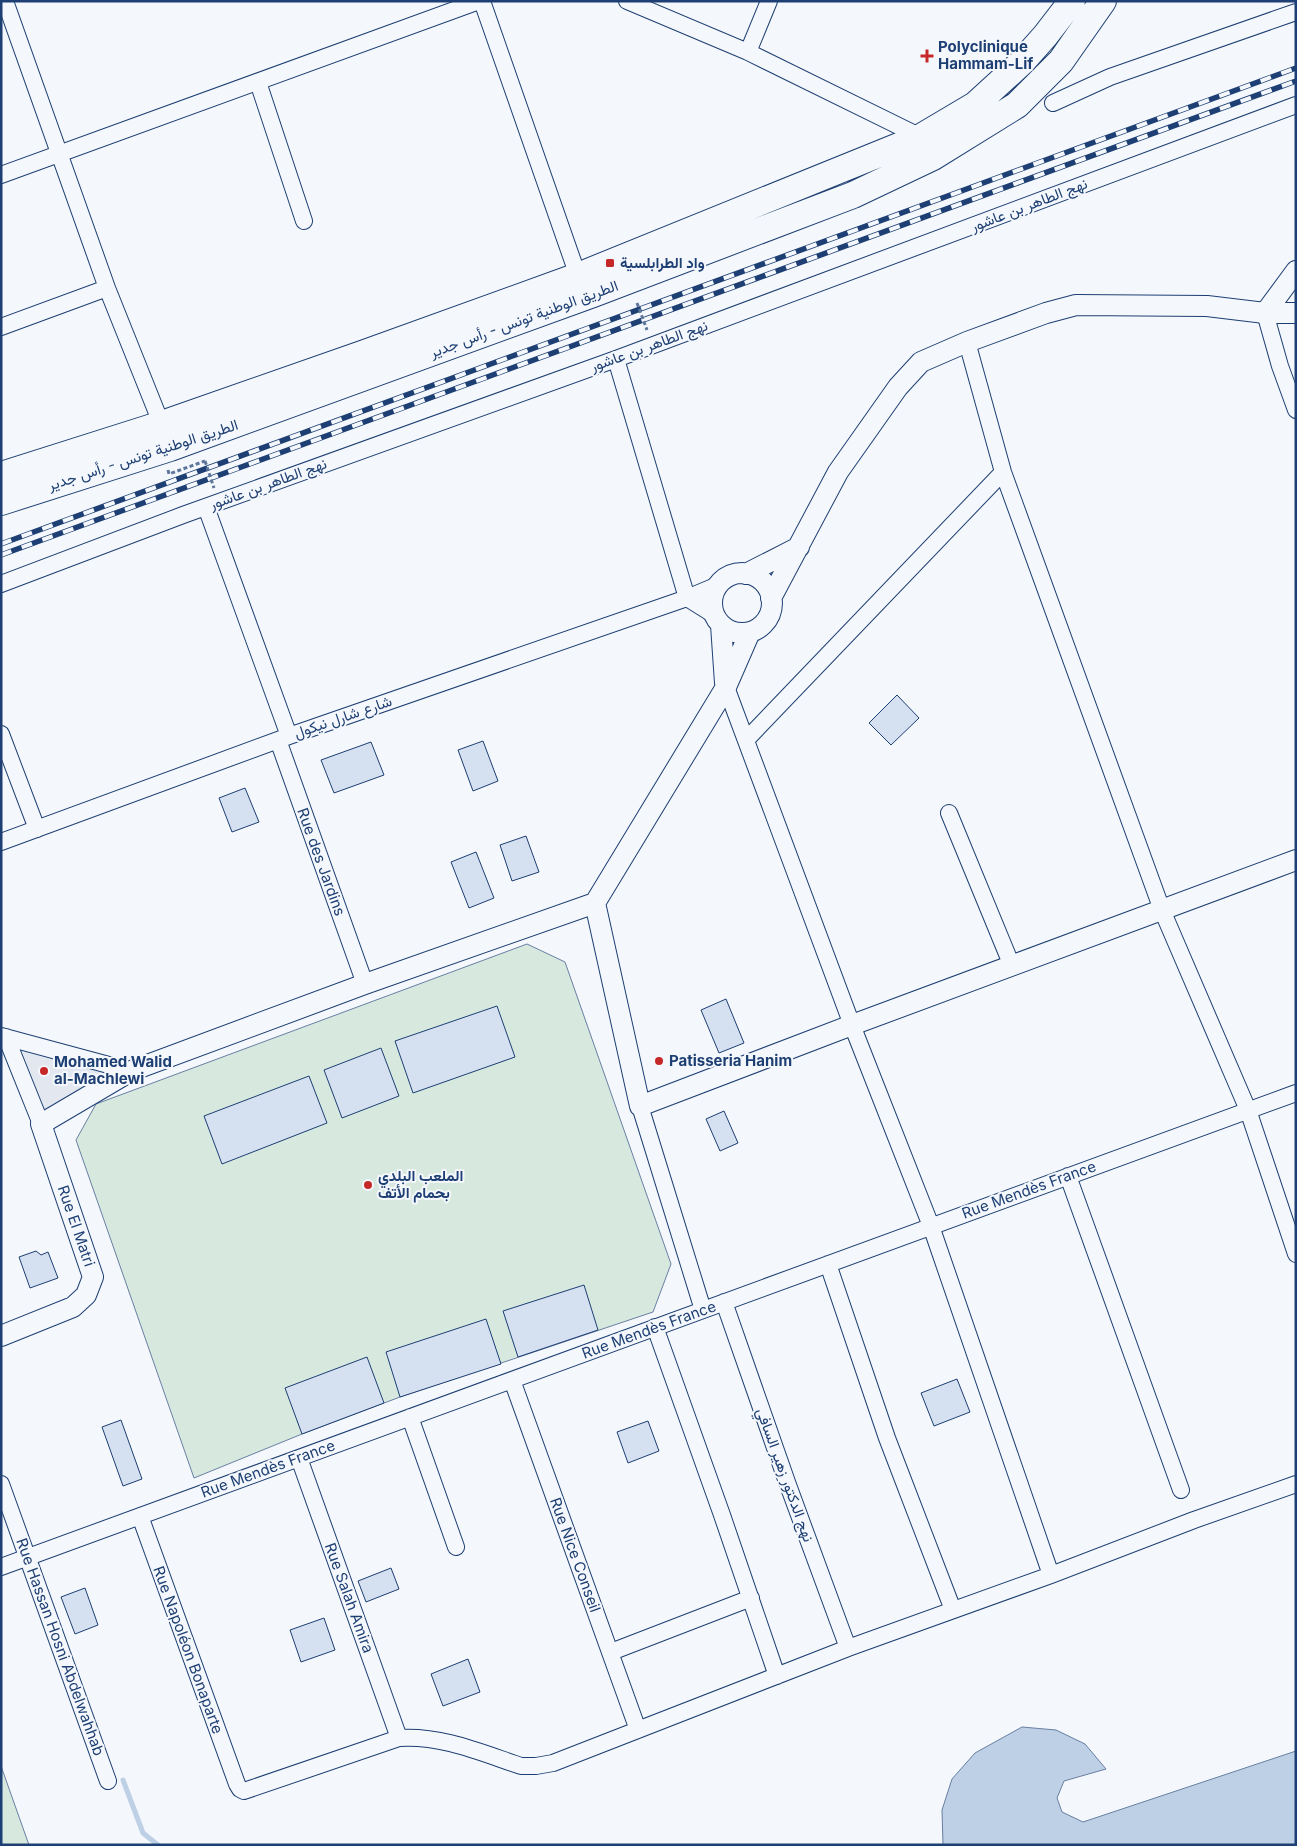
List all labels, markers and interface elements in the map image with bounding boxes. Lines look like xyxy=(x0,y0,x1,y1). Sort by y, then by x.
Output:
place label: Polyclinique Hammam-Lif xyxy=(938,37,1033,73)
marker: Polyclinique Hammam-Lif xyxy=(920,49,934,63)
street label: نهج الطاهر بن عاشور xyxy=(967,174,1091,238)
place label: واد الطرابلسية xyxy=(620,253,705,272)
marker: واد الطرابلسية xyxy=(604,257,616,269)
street label: الطريق الوطنية تونس - رأس جدير xyxy=(426,276,621,363)
street label: نهج الطاهر بن عاشور xyxy=(587,315,711,378)
street label: الطريق الوطنية تونس - رأس جدير xyxy=(44,415,241,496)
street label: نهج الطاهر بن عاشور xyxy=(206,453,330,516)
street label: شارع شارل نيكول xyxy=(291,691,395,744)
street label: Rue des Jardins xyxy=(293,805,350,918)
place label: Patisseria Hanim xyxy=(669,1051,792,1070)
place label: Mohamed Walid al-Machlewi xyxy=(54,1052,172,1088)
marker: Patisseria Hanim xyxy=(653,1055,665,1067)
marker: Mohamed Walid al-Machlewi xyxy=(38,1065,50,1077)
street label: Rue Mendès France xyxy=(959,1156,1099,1223)
place label: الملعب البلدي بحمام الأتف xyxy=(378,1166,463,1203)
marker: الملعب البلدي بحمام الأتف xyxy=(362,1179,374,1191)
street label: Rue El Matri xyxy=(54,1183,99,1269)
street label: Rue Mendès France xyxy=(579,1296,719,1363)
street label: نهج الدكتور زهير السافي xyxy=(749,1405,819,1546)
street label: Rue Mendès France xyxy=(198,1435,338,1502)
street label: Rue Nice Conseil xyxy=(546,1495,605,1615)
street label: Rue Hassan Hosni Abdelwahhab xyxy=(12,1535,109,1758)
street label: Rue Salah Amira xyxy=(321,1540,378,1656)
street label: Rue Napoléon Bonaparte xyxy=(149,1563,228,1736)

